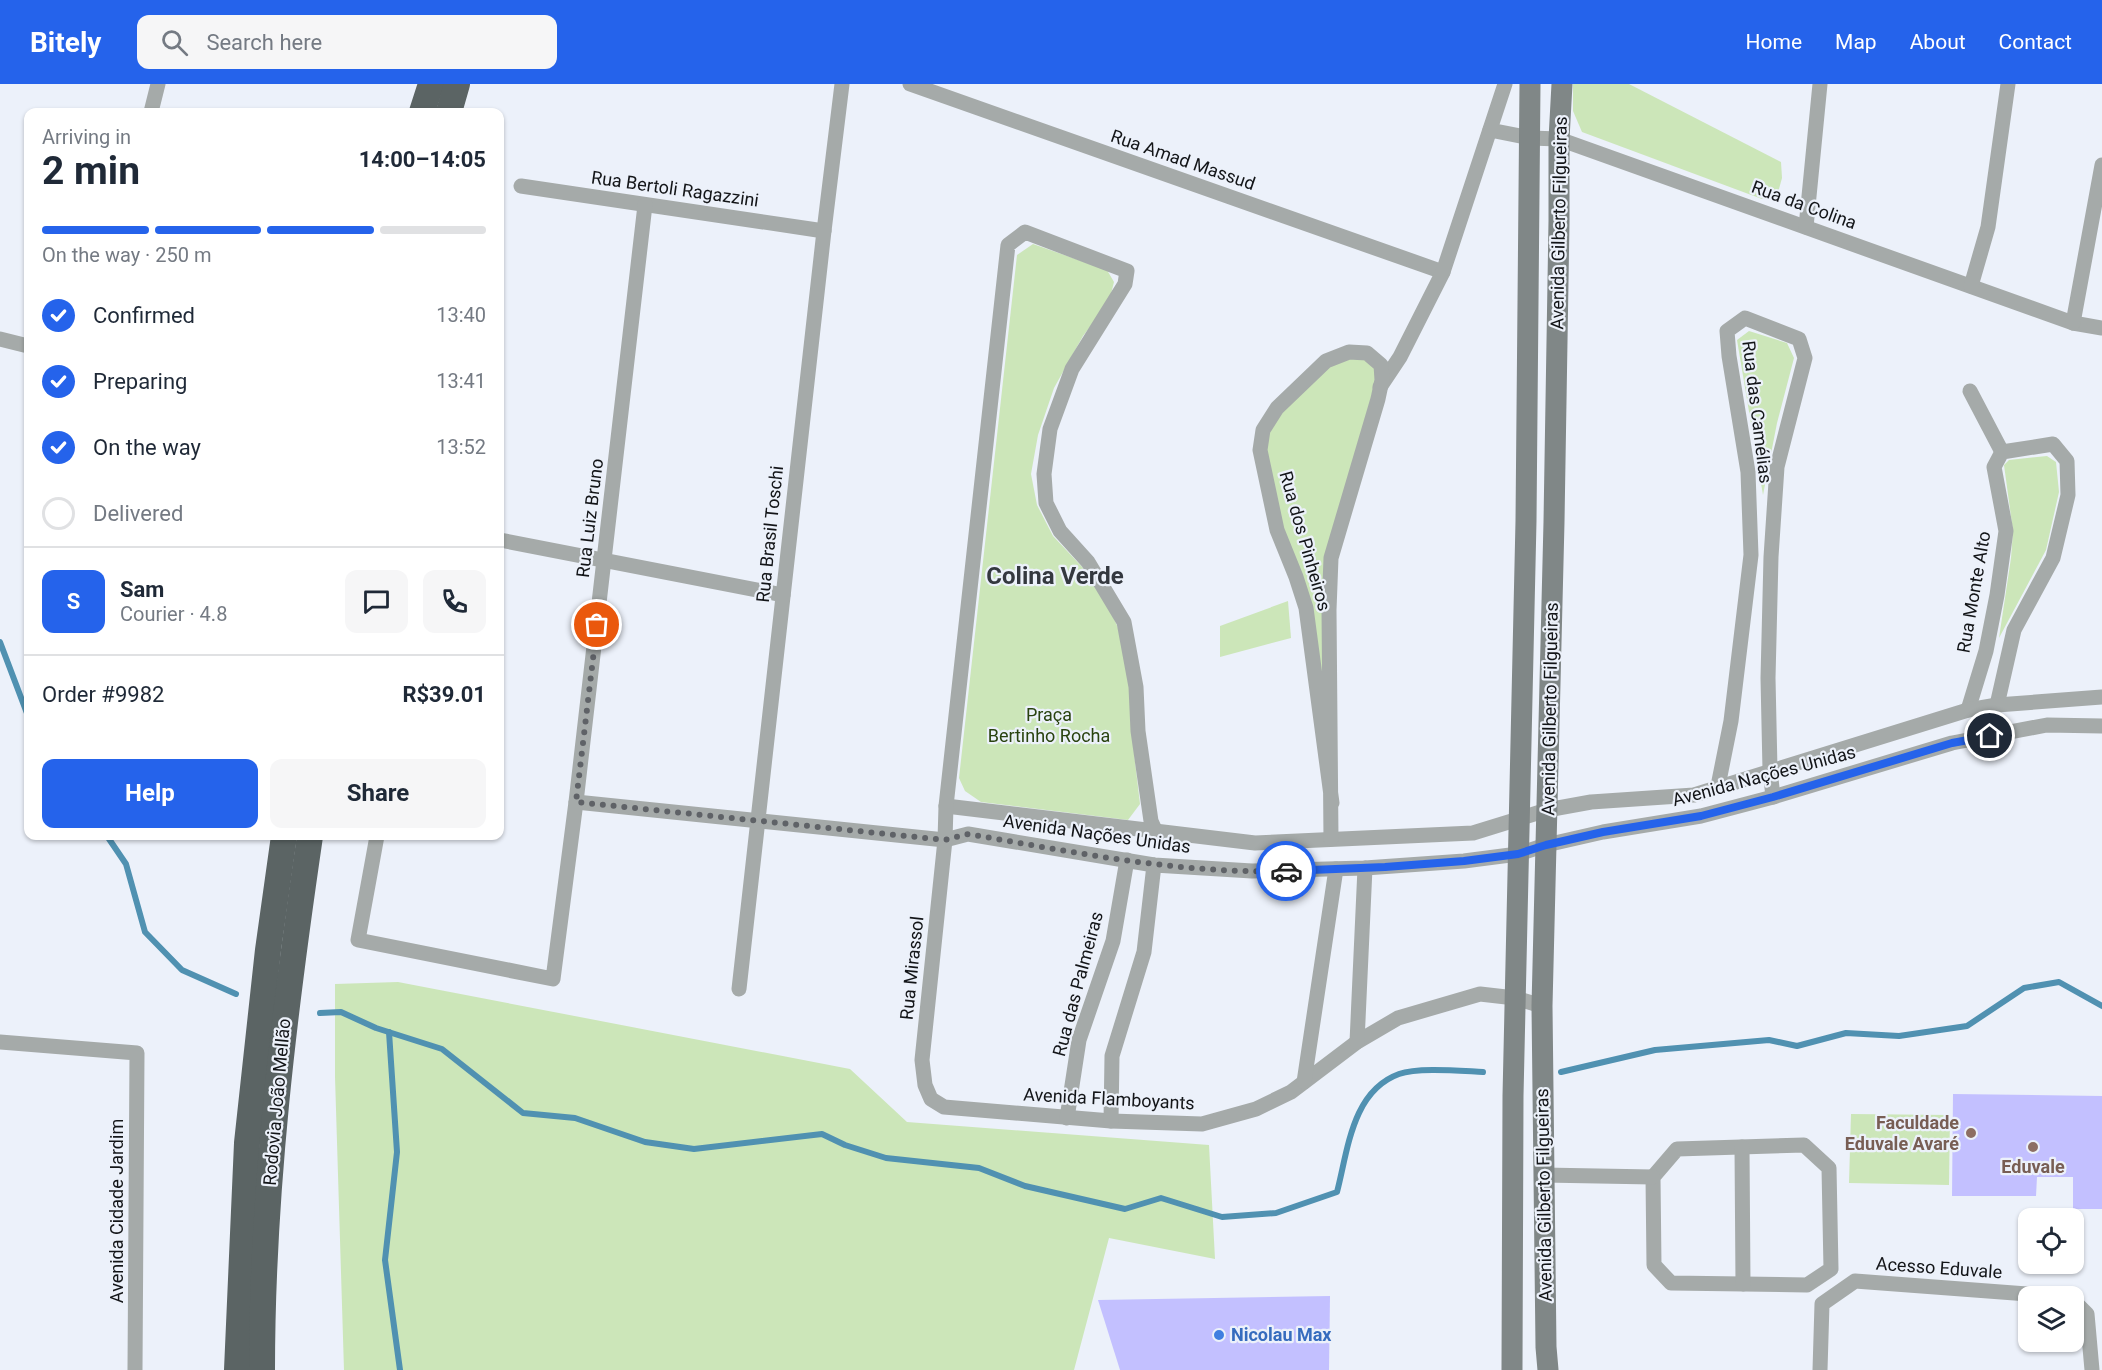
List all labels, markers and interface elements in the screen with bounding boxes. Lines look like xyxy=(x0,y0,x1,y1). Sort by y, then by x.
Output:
search box xyxy=(137,15,557,69)
text: Bitely xyxy=(30,26,101,59)
icon: search xyxy=(158,26,191,59)
text: Search here xyxy=(206,30,322,55)
text: Home xyxy=(1746,30,1802,54)
text: Map xyxy=(1835,30,1877,54)
text: About xyxy=(1910,30,1966,54)
text: Contact xyxy=(1999,30,2072,54)
street label: Avenida Gilberto Filgueiras xyxy=(1546,116,1571,330)
text: Arriving in xyxy=(42,125,131,149)
street label: Rua Amad Massud xyxy=(1108,125,1258,194)
text: 14:00–14:05 xyxy=(359,147,486,172)
text: 2 min xyxy=(42,148,140,194)
street label: Rua Bertoli Ragazzini xyxy=(590,166,760,211)
street label: Rua da Colina xyxy=(1749,176,1860,233)
text: On the way · 250 m xyxy=(42,243,211,267)
icon: check xyxy=(42,299,75,332)
text: Confirmed xyxy=(93,303,195,328)
text: 13:40 xyxy=(436,303,486,327)
street label: Rua das Camélias xyxy=(1738,339,1777,485)
icon: check xyxy=(42,365,75,398)
text: Preparing xyxy=(93,369,187,394)
text: 13:41 xyxy=(436,369,486,393)
icon: check xyxy=(42,431,75,464)
text: On the way xyxy=(93,435,201,460)
text: 13:52 xyxy=(436,435,486,459)
street label: Rua Luiz Bruno xyxy=(572,457,607,579)
street label: Rua Brasil Toschi xyxy=(752,465,787,603)
street label: Rua dos Pinheiros xyxy=(1275,469,1335,613)
text: Delivered xyxy=(93,501,183,526)
street label: Rua Monte Alto xyxy=(1952,529,1995,654)
district label: Colina Verde xyxy=(986,562,1124,590)
button: chat xyxy=(345,570,408,633)
button: phone xyxy=(423,570,486,633)
text: Sam xyxy=(120,577,164,602)
text: S xyxy=(67,589,80,614)
pin xyxy=(571,599,622,650)
text: Courier · 4.8 xyxy=(120,602,227,626)
street label: Avenida Gilberto Filgueiras xyxy=(1537,602,1562,816)
icon: bag xyxy=(580,608,613,641)
text: Order #9982 xyxy=(42,682,164,707)
text: R$39.01 xyxy=(402,682,486,707)
park label: Praça Bertinho Rocha xyxy=(988,704,1110,746)
pin xyxy=(1964,710,2015,761)
icon: home xyxy=(1973,719,2006,752)
street label: Avenida Nações Unidas xyxy=(1670,741,1858,810)
button: Help xyxy=(42,759,258,828)
button: Share xyxy=(270,759,486,828)
street label: Avenida Nações Unidas xyxy=(1002,810,1192,857)
courier xyxy=(1256,841,1316,901)
icon: car xyxy=(1270,855,1303,888)
street label: Rua das Palmeiras xyxy=(1048,909,1107,1059)
street label: Rua Mirassol xyxy=(896,915,927,1021)
street label: Rodovia João Mellão xyxy=(259,1017,294,1186)
street label: Avenida Flamboyants xyxy=(1023,1084,1195,1113)
street label: Avenida Gilberto Filgueiras xyxy=(1531,1088,1556,1302)
place label: Faculdade Eduvale Avaré xyxy=(1845,1112,1959,1154)
street label: Avenida Cidade Jardim xyxy=(106,1119,127,1303)
marker: Faculdade Eduvale Avaré xyxy=(1964,1126,1978,1140)
marker: Eduvale xyxy=(2026,1140,2040,1154)
place label: Eduvale xyxy=(2001,1156,2065,1177)
map controls xyxy=(2018,1208,2084,1352)
button: locate xyxy=(2018,1208,2084,1274)
street label: Acesso Eduvale xyxy=(1875,1253,2003,1282)
button: layers xyxy=(2018,1286,2084,1352)
place label: Nicolau Max xyxy=(1231,1324,1332,1345)
marker: Nicolau Max xyxy=(1212,1328,1226,1342)

